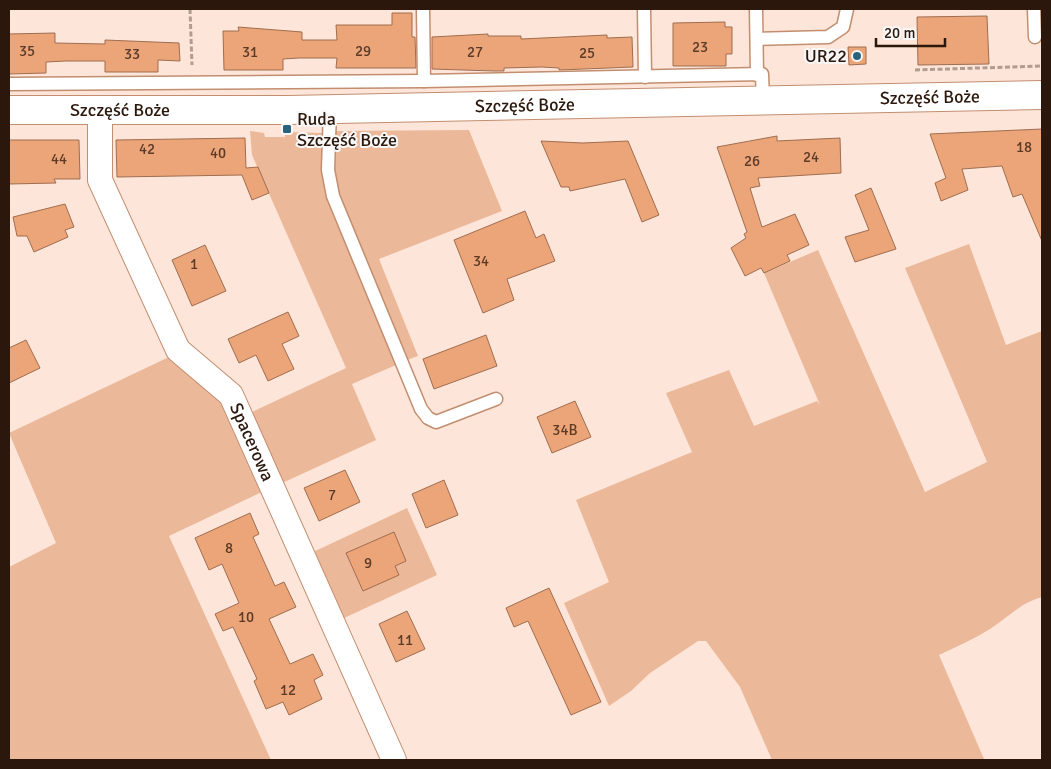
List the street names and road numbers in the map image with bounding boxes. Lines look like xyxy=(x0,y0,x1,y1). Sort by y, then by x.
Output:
street label: Szczęść Boże xyxy=(880,85,980,109)
street label: Szczęść Boże xyxy=(475,93,575,117)
street label: Szczęść Boże xyxy=(70,99,170,121)
street label: Spacerowa xyxy=(225,399,279,485)

